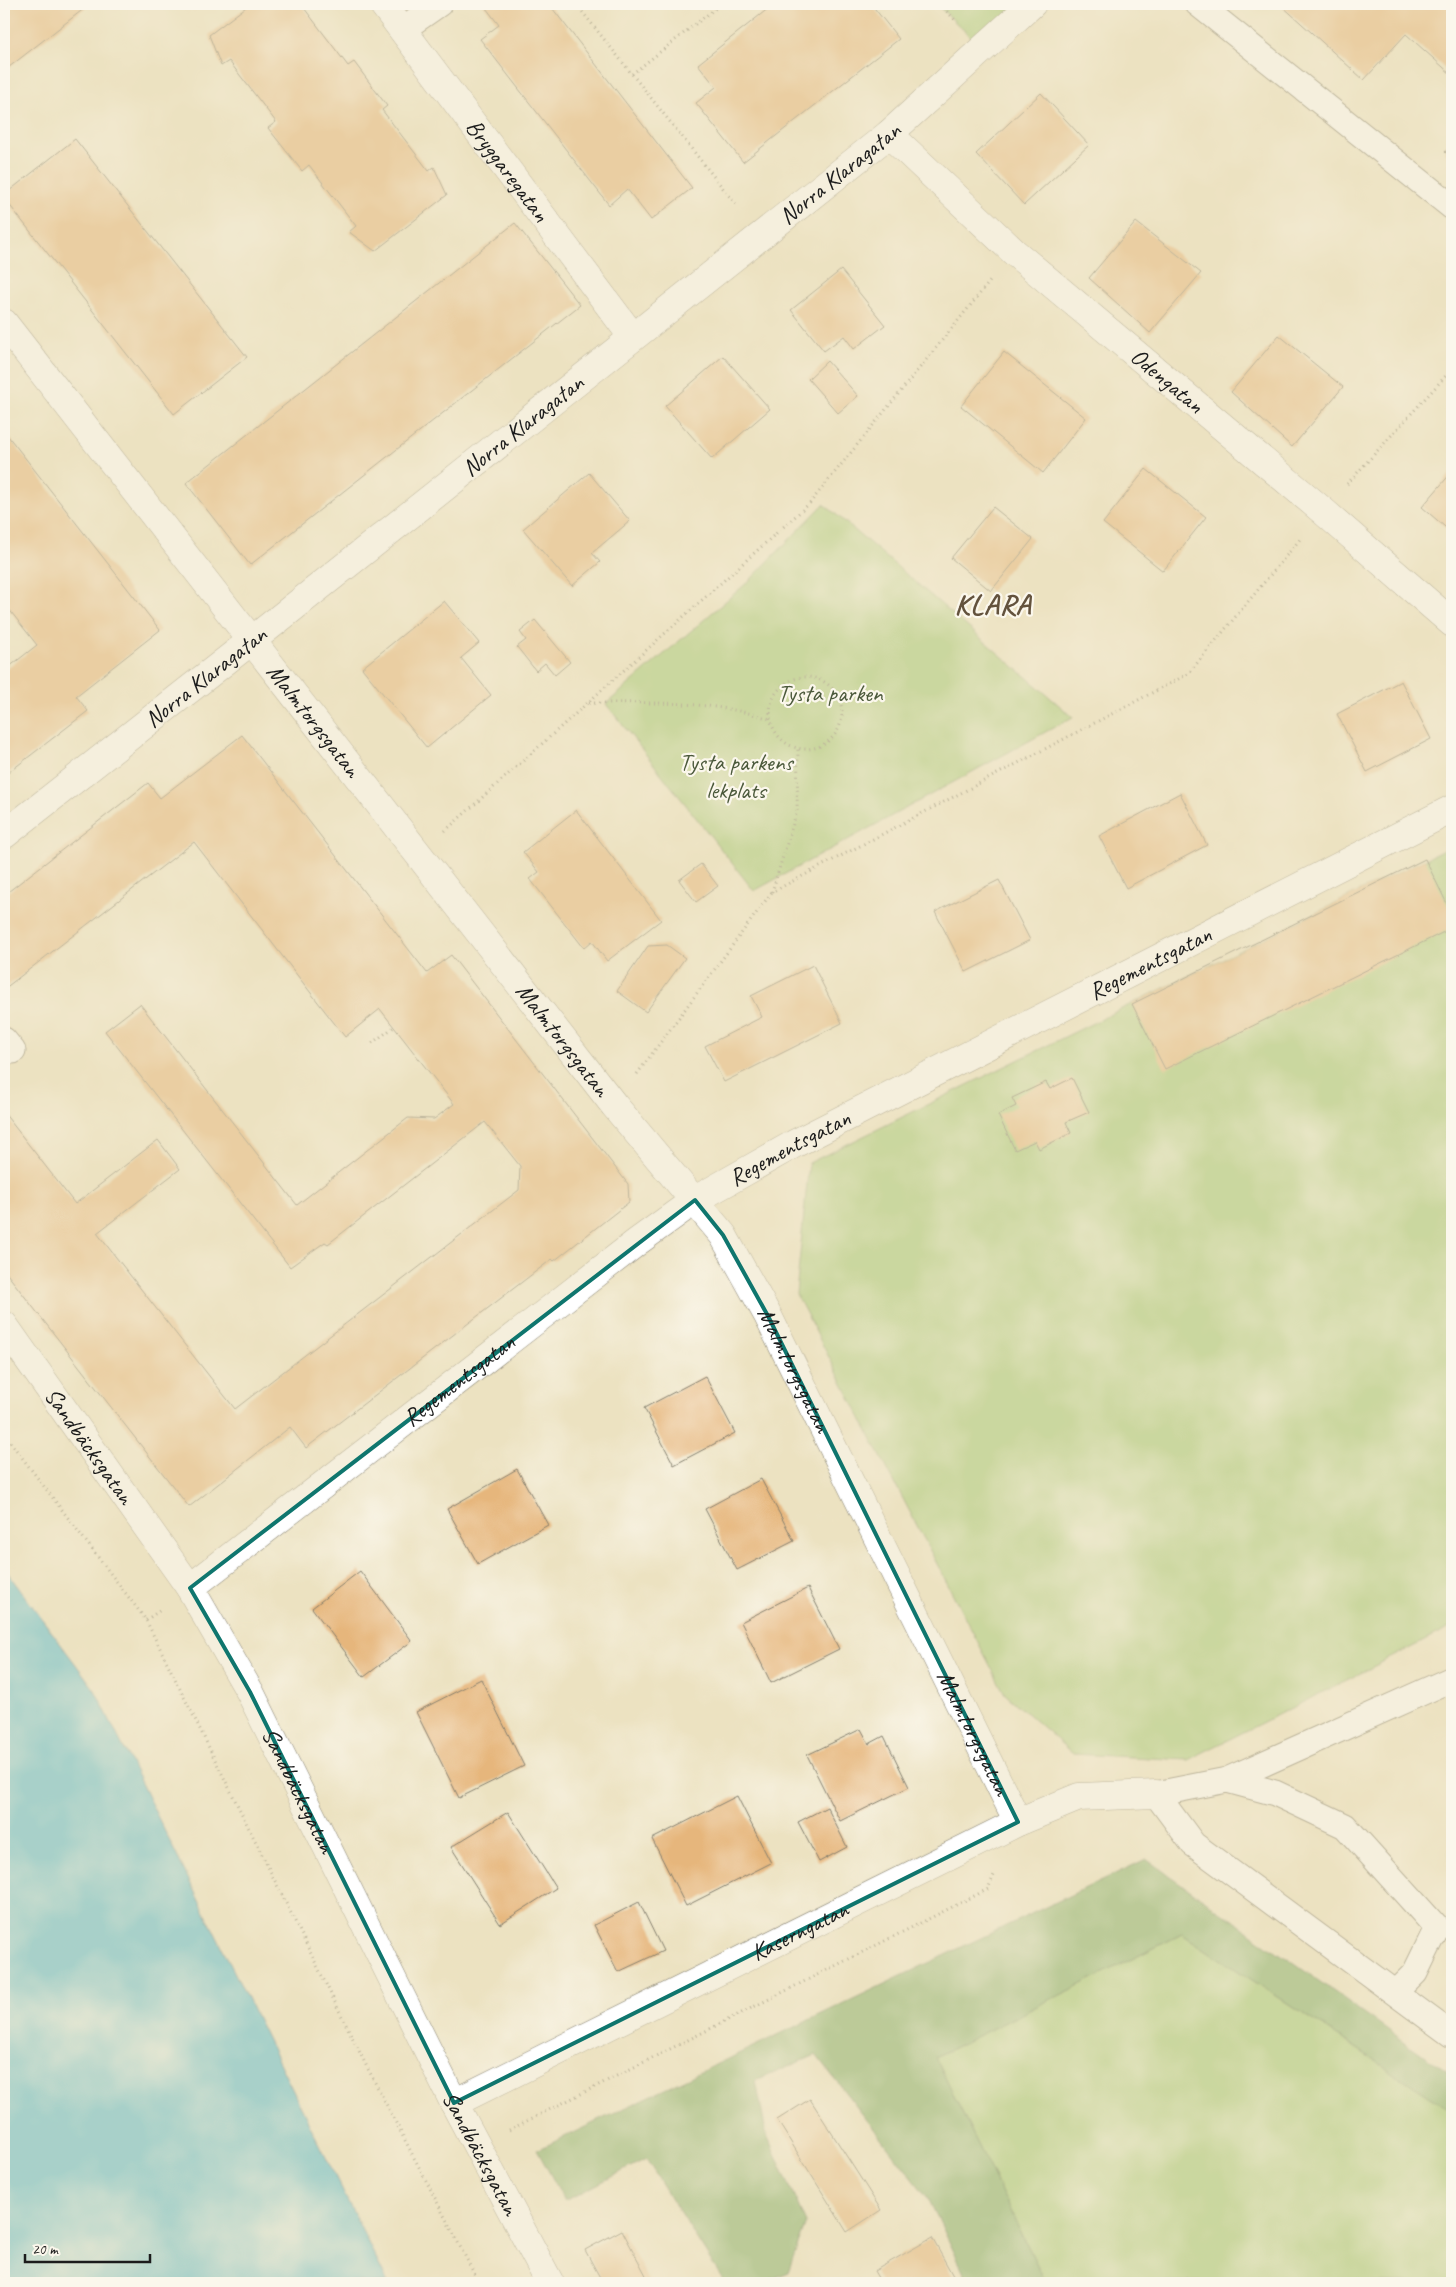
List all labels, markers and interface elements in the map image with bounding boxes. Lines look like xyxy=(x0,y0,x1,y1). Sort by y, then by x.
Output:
street label: Bryggaregatan xyxy=(460,113,556,228)
street label: Norra Klaragatan xyxy=(773,115,908,231)
street label: Odengatan xyxy=(1124,341,1210,420)
street label: Norra Klaragatan xyxy=(456,367,590,483)
district label: KLARA xyxy=(955,586,1033,623)
street label: Norra Klaragatan xyxy=(138,619,273,734)
street label: Malmtorgsgatan xyxy=(260,658,368,784)
park label: Tysta parken xyxy=(777,678,884,708)
park label: Tysta parkens lekplats xyxy=(679,747,794,805)
street label: Regementsgatan xyxy=(1084,919,1216,1006)
street label: Malmtorgsgatan xyxy=(509,977,617,1104)
street label: Regementsgatan xyxy=(724,1103,856,1193)
street label: Malmtorgsgatan xyxy=(751,1302,839,1438)
street label: Regementsgatan xyxy=(397,1327,521,1433)
street label: Sandbäcksgatan xyxy=(38,1382,142,1511)
street label: Malmtorgsgatan xyxy=(930,1665,1018,1801)
street label: Sandbäcksgatan xyxy=(255,1723,343,1859)
street label: Kaserngatan xyxy=(746,1894,854,1968)
street label: Sandbäcksgatan xyxy=(436,2086,527,2221)
scale bar xyxy=(25,2232,150,2264)
text: 20 m xyxy=(32,2240,59,2259)

